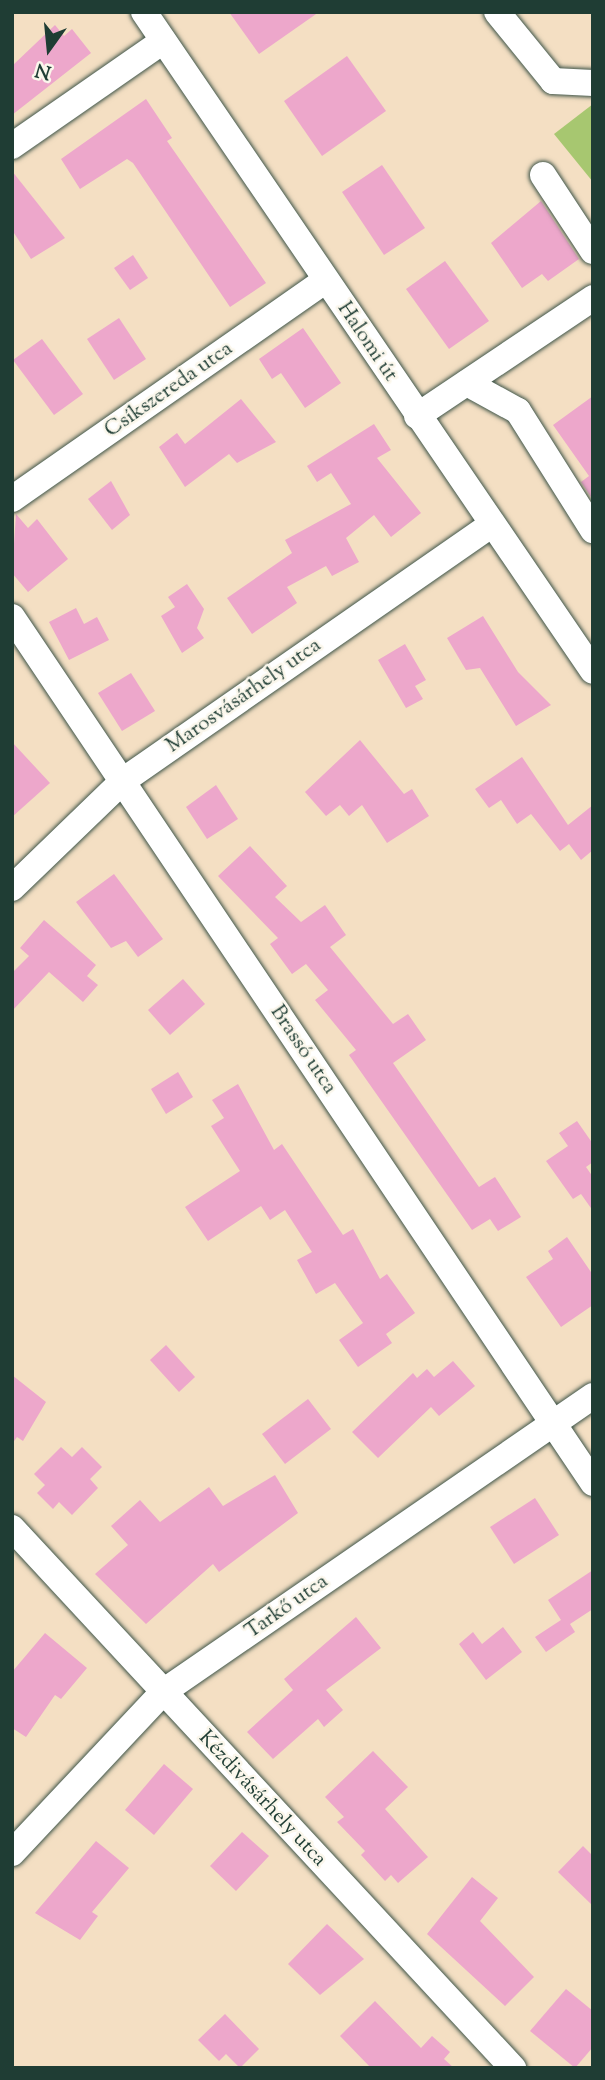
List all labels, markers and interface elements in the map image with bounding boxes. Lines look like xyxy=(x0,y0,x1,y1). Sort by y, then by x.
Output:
north arrow xyxy=(14,14,84,84)
text: N xyxy=(33,55,54,85)
street label: Halomi út xyxy=(331,297,403,387)
street label: Csíkszereda utca xyxy=(100,337,238,443)
street label: Marosvásárhely utca xyxy=(162,633,326,759)
street label: Brassó utca xyxy=(264,1001,342,1099)
street label: Tarkő utca xyxy=(241,1569,333,1645)
street label: Kézdivásárhely utca xyxy=(193,1726,331,1872)

